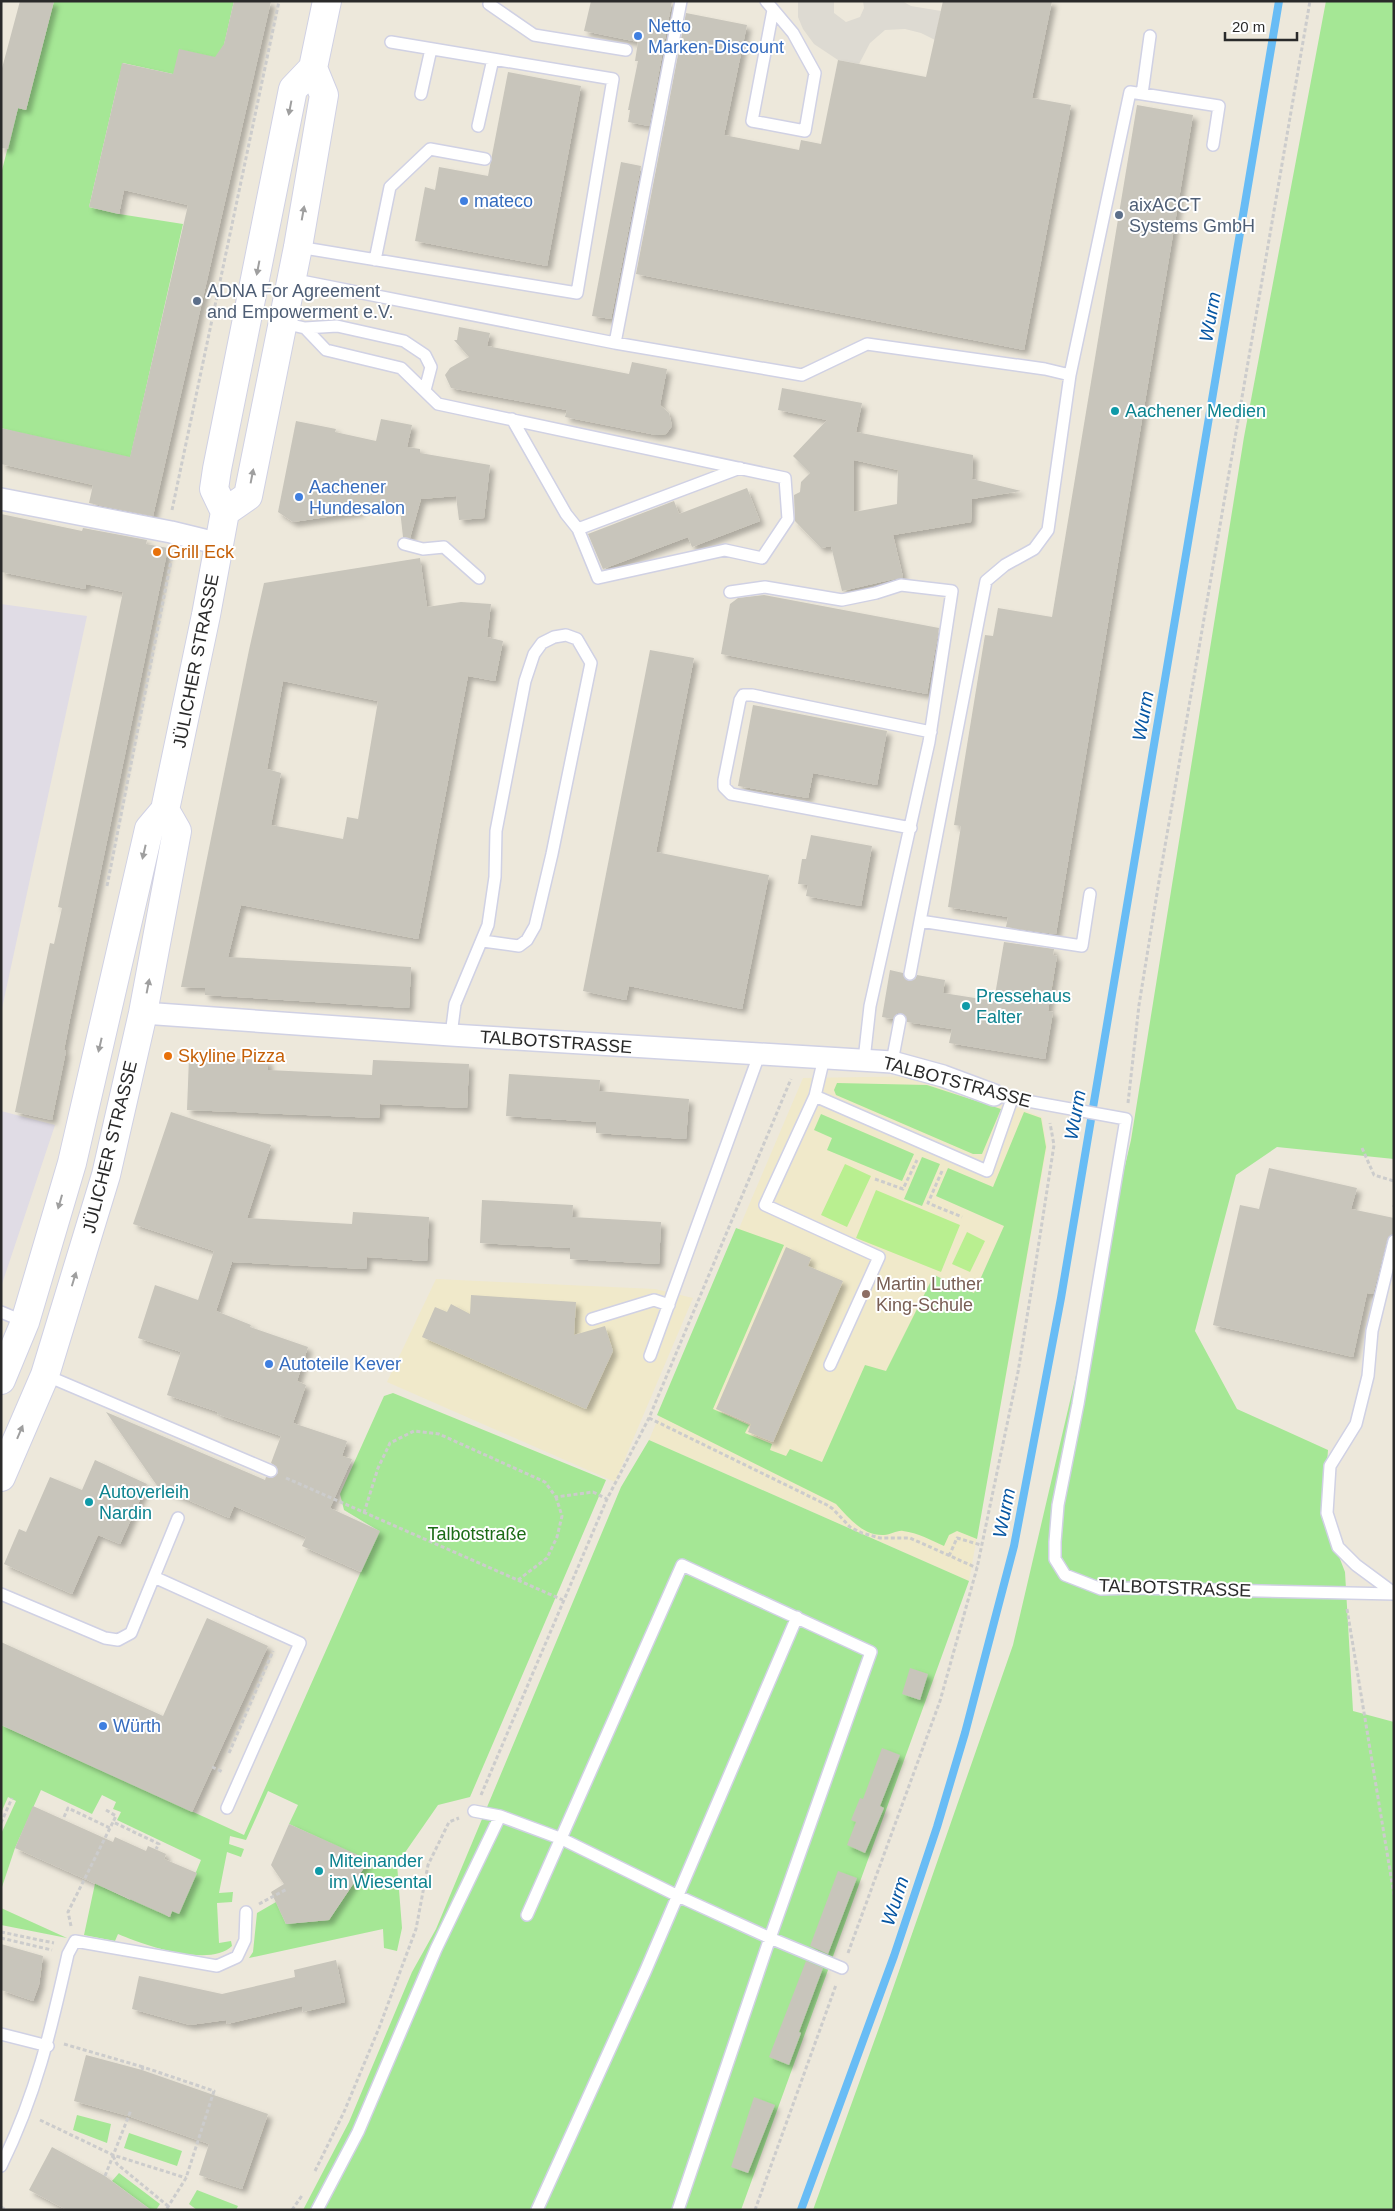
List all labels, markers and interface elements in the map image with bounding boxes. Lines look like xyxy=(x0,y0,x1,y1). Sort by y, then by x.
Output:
scale bar xyxy=(1225,10,1298,42)
place label: Netto Marken-Discount xyxy=(648,16,784,57)
text: 20 m xyxy=(1232,18,1265,35)
marker: Netto Marken-Discount xyxy=(632,30,644,42)
one-way arrow xyxy=(285,101,293,117)
place label: mateco xyxy=(474,191,533,211)
marker: mateco xyxy=(458,195,470,207)
place label: aixACCT Systems GmbH xyxy=(1129,195,1255,236)
one-way arrow xyxy=(300,205,308,221)
marker: aixACCT Systems GmbH xyxy=(1113,209,1125,221)
one-way arrow xyxy=(253,260,261,276)
place label: ADNA For Agreement and Empowerment e.V. xyxy=(207,281,393,322)
water label: Wurm xyxy=(1195,290,1225,344)
marker: ADNA For Agreement and Empowerment e.V. xyxy=(191,295,203,307)
place label: Aachener Medien xyxy=(1125,401,1266,421)
marker: Aachener Medien xyxy=(1109,405,1121,417)
one-way arrow xyxy=(249,468,257,484)
place label: Aachener Hundesalon xyxy=(309,477,405,518)
marker: Aachener Hundesalon xyxy=(293,491,305,503)
place label: Grill Eck xyxy=(167,542,235,562)
marker: Grill Eck xyxy=(151,546,163,558)
street label: JÜLICHER STRASSE xyxy=(169,572,223,750)
water label: Wurm xyxy=(1128,689,1158,743)
one-way arrow xyxy=(139,845,147,861)
one-way arrow xyxy=(144,978,152,993)
place label: Pressehaus Falter xyxy=(976,986,1071,1027)
marker: Pressehaus Falter xyxy=(960,1000,972,1012)
street label: TALBOTSTRASSE xyxy=(479,1027,633,1057)
one-way arrow xyxy=(96,1037,104,1052)
place label: Skyline Pizza xyxy=(178,1046,286,1066)
marker: Skyline Pizza xyxy=(162,1050,174,1062)
street label: TALBOTSTRASSE xyxy=(881,1053,1033,1111)
street label: JÜLICHER STRASSE xyxy=(79,1059,141,1235)
water label: Wurm xyxy=(1060,1088,1090,1142)
one-way arrow xyxy=(56,1195,64,1210)
one-way arrow xyxy=(71,1271,79,1286)
place label: Martin Luther King-Schule xyxy=(876,1274,982,1315)
marker: Martin Luther King-Schule xyxy=(860,1288,872,1300)
place label: Autoteile Kever xyxy=(279,1354,401,1374)
marker: Autoteile Kever xyxy=(263,1358,275,1370)
one-way arrow xyxy=(17,1425,25,1439)
place label: Autoverleih Nardin xyxy=(99,1482,189,1523)
water label: Wurm xyxy=(989,1486,1019,1540)
marker: Autoverleih Nardin xyxy=(83,1496,95,1508)
park label: Talbotstraße xyxy=(427,1524,527,1544)
street label: TALBOTSTRASSE xyxy=(1098,1575,1252,1601)
place label: Würth xyxy=(113,1716,161,1736)
marker: Würth xyxy=(97,1720,109,1732)
place label: Miteinander im Wiesental xyxy=(329,1851,432,1892)
marker: Miteinander im Wiesental xyxy=(313,1865,325,1877)
water label: Wurm xyxy=(877,1874,913,1928)

